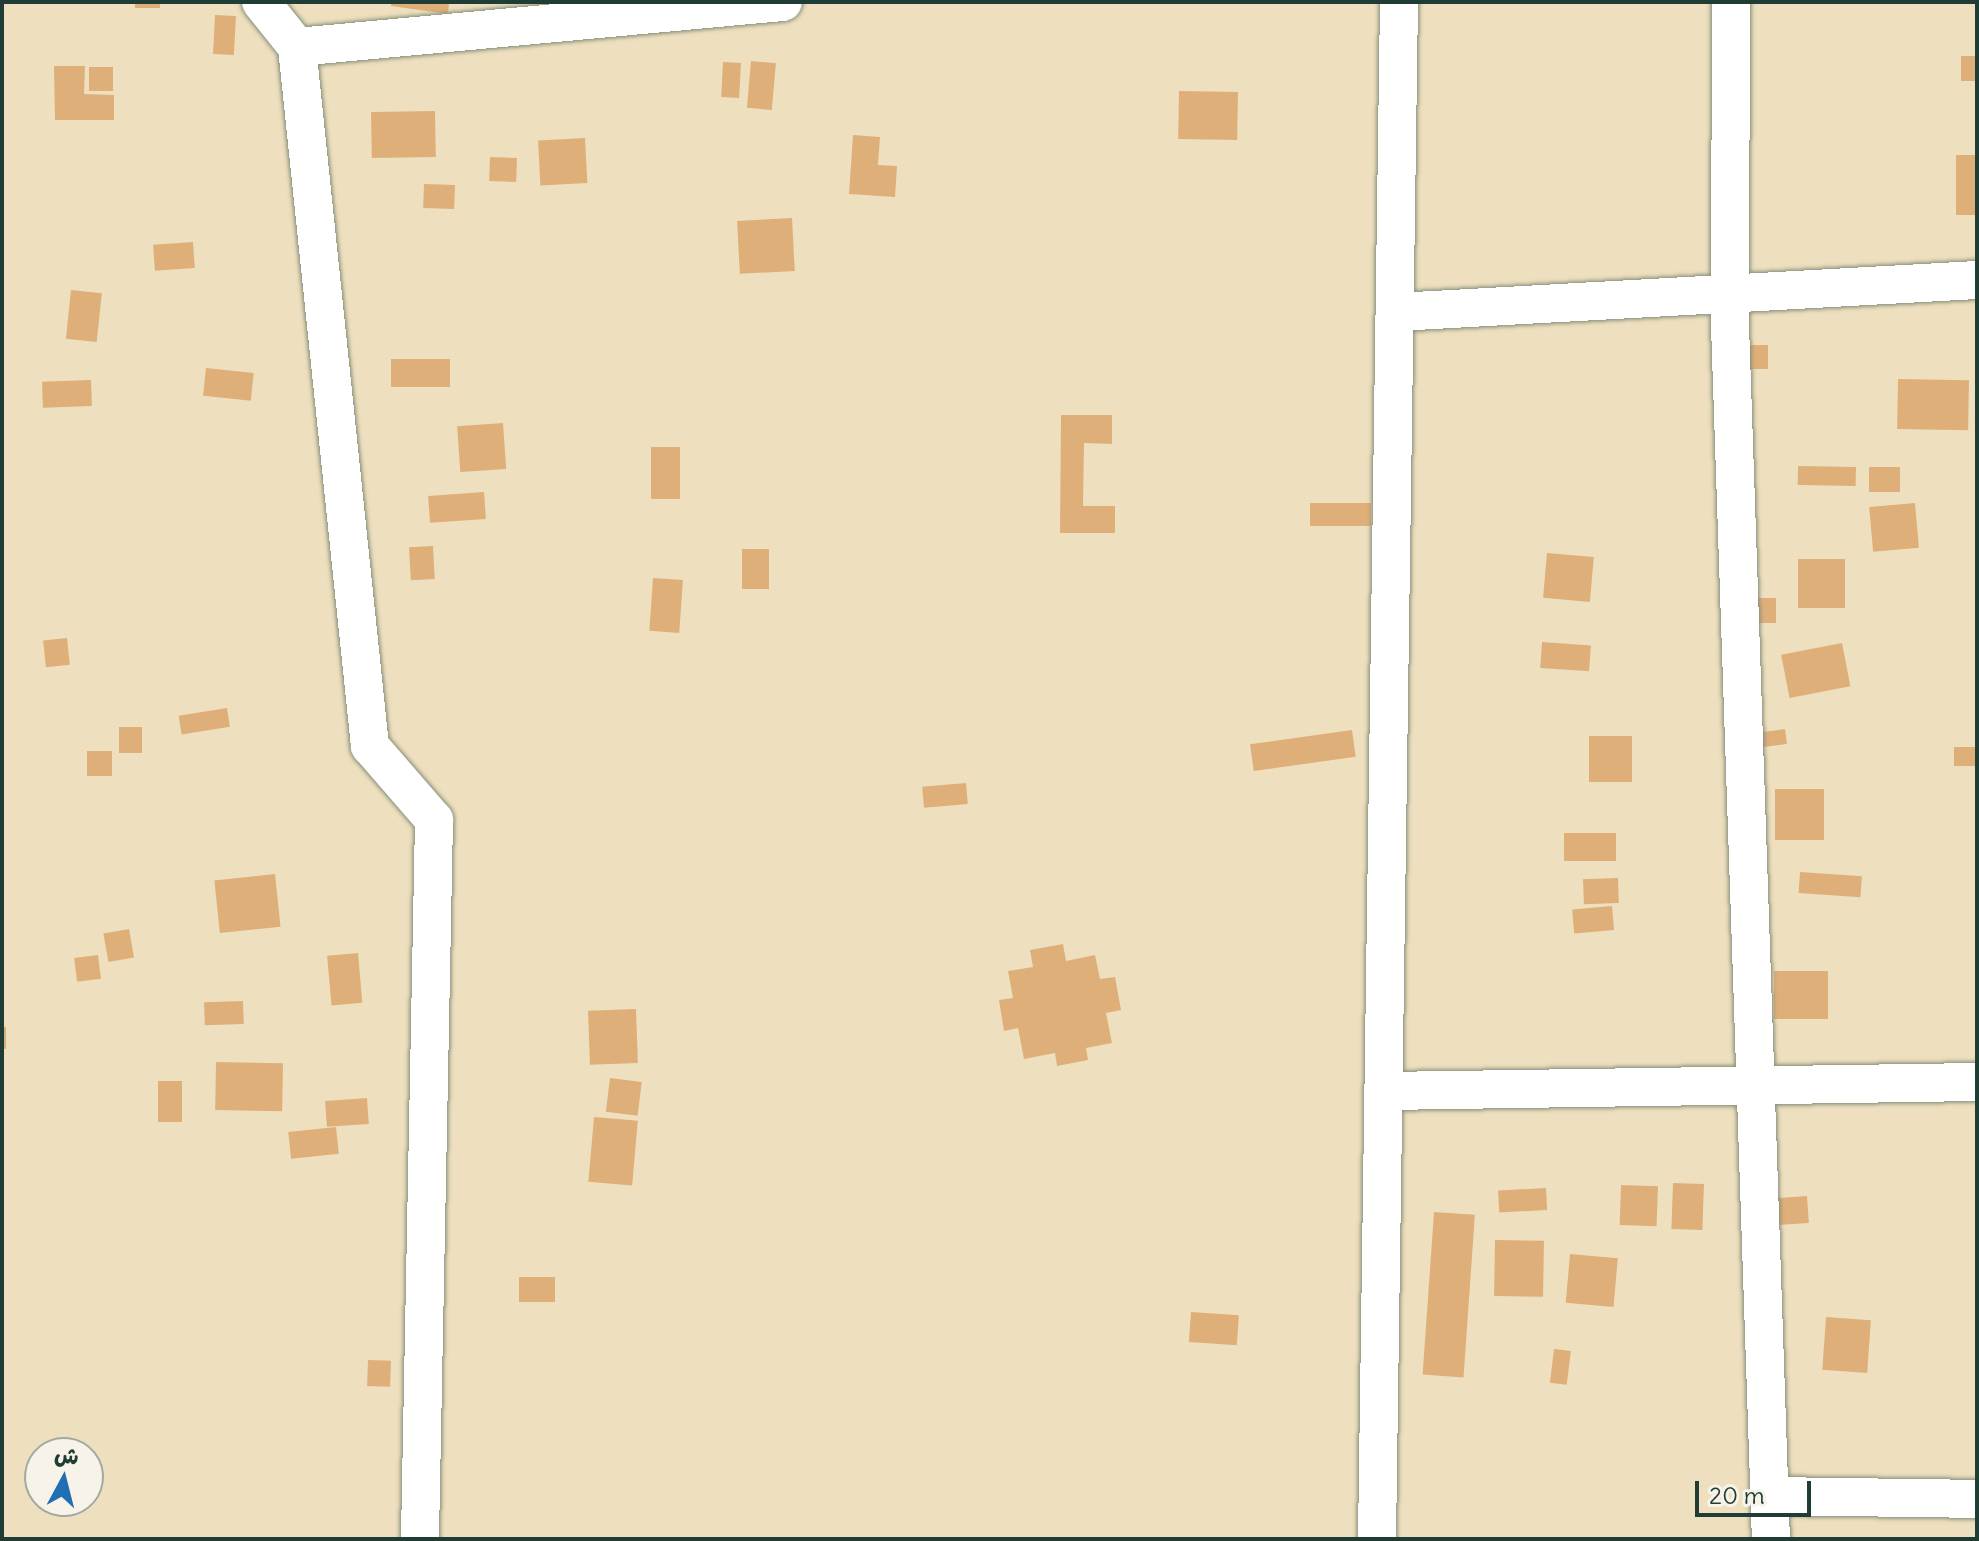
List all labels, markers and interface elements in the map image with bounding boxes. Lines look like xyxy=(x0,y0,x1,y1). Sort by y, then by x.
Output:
north arrow xyxy=(24,1437,104,1517)
text: ش xyxy=(53,1440,80,1471)
scale bar xyxy=(1699,1465,1815,1515)
text: 20 m xyxy=(1709,1480,1765,1510)

